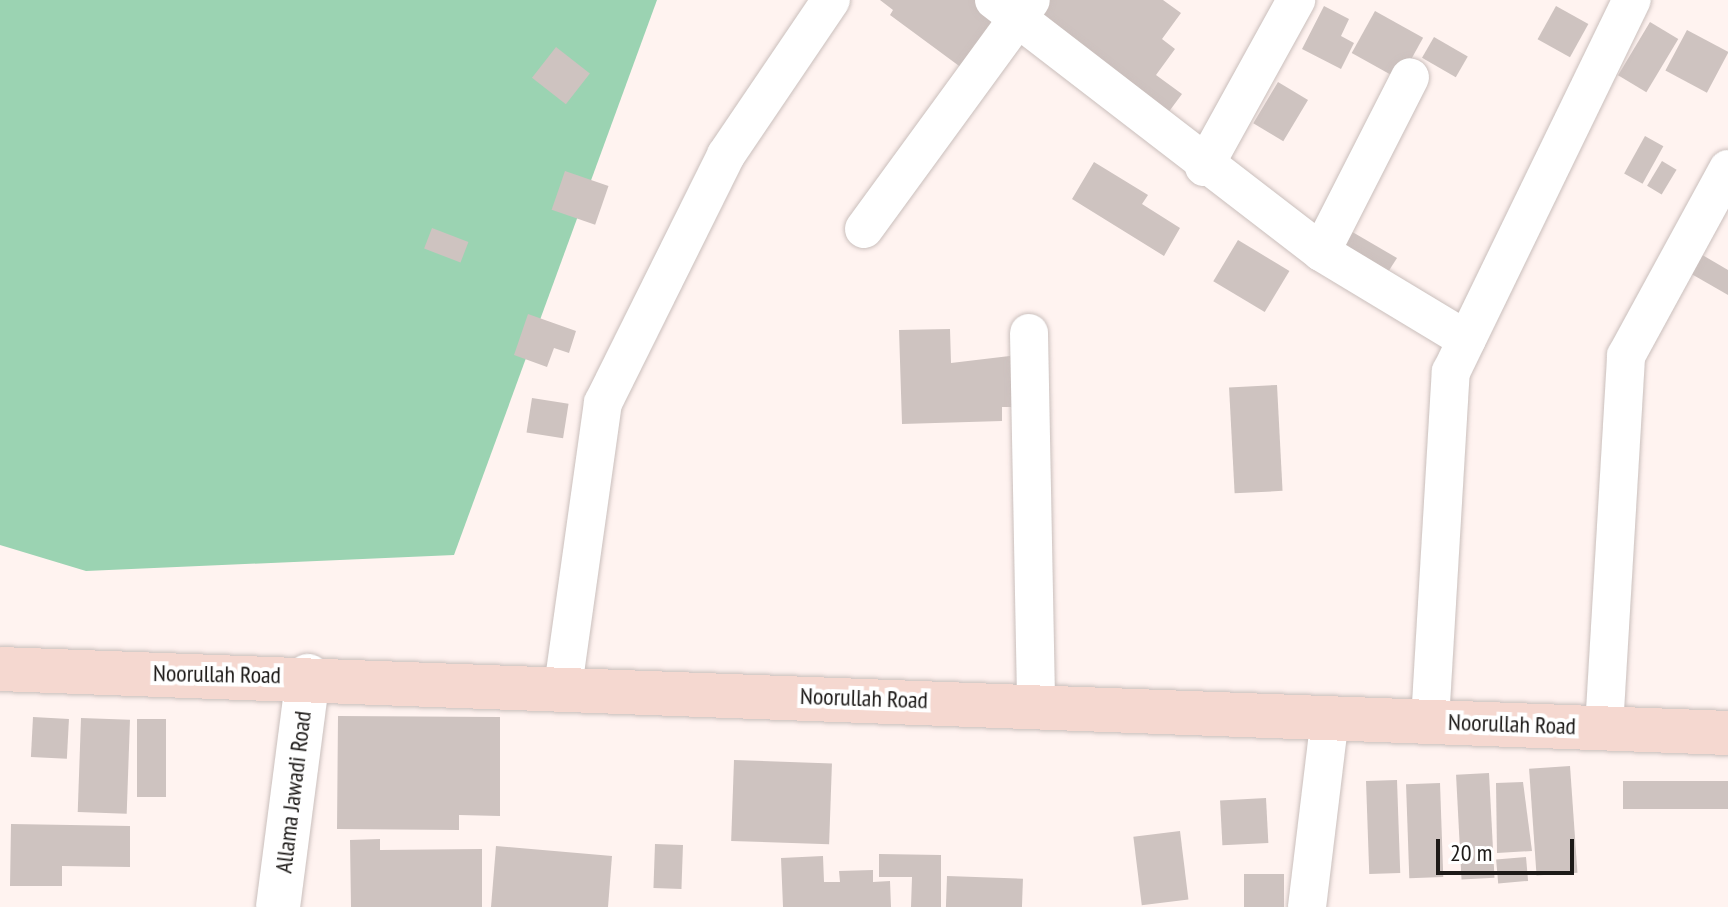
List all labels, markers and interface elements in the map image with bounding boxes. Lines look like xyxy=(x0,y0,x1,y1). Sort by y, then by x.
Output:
street label: Noorullah Road xyxy=(153,658,281,690)
street label: Noorullah Road xyxy=(800,681,928,715)
street label: Noorullah Road xyxy=(1448,707,1576,741)
street label: Allama Jawadi Road xyxy=(269,709,317,875)
scale bar xyxy=(1440,823,1578,873)
text: 20 m xyxy=(1450,837,1492,868)

